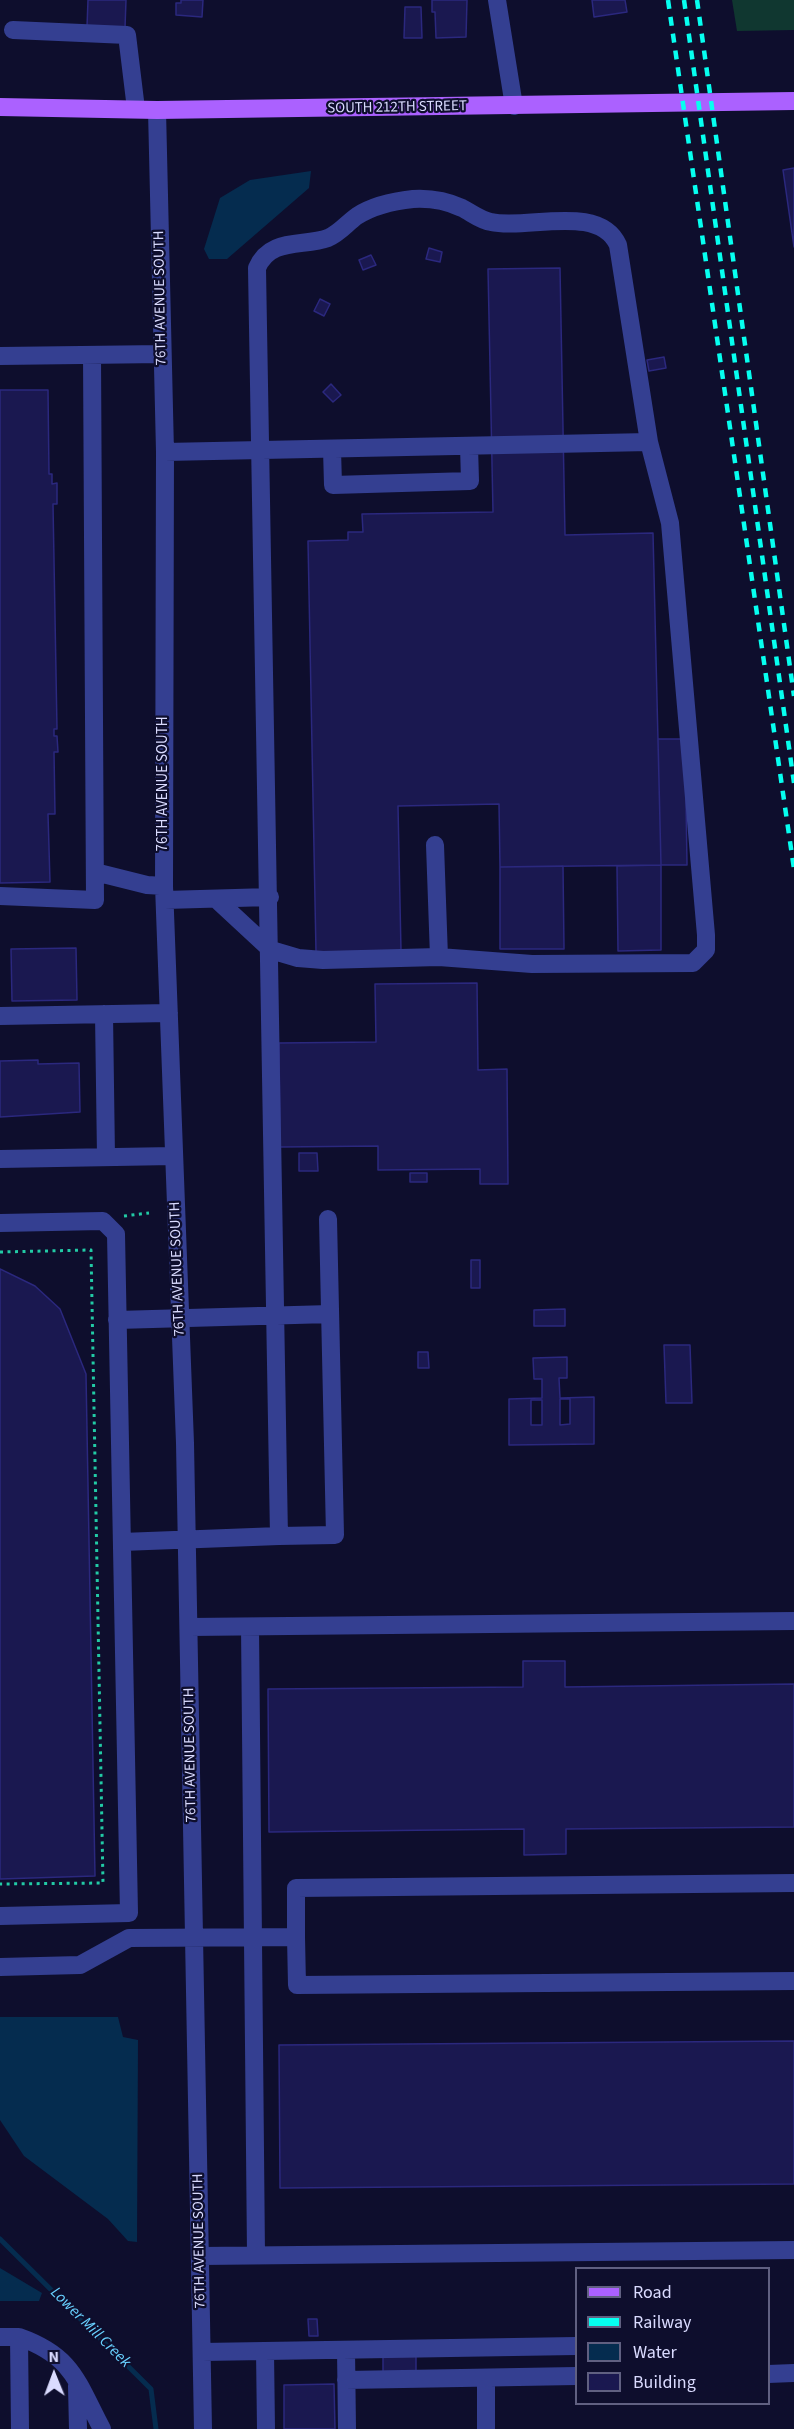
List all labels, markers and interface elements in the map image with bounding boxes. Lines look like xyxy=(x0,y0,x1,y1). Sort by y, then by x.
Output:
street label: SOUTH 212TH STREET xyxy=(327,98,467,118)
street label: 76TH AVENUE SOUTH xyxy=(151,230,171,366)
street label: 76TH AVENUE SOUTH xyxy=(155,716,173,852)
street label: 76TH AVENUE SOUTH xyxy=(167,1201,189,1337)
street label: 76TH AVENUE SOUTH xyxy=(181,1687,201,1823)
street label: 76TH AVENUE SOUTH xyxy=(190,2173,210,2309)
legend xyxy=(575,2267,770,2405)
text: Road xyxy=(633,2280,672,2305)
water label: Lower Mill Creek xyxy=(46,2284,134,2372)
text: Railway xyxy=(633,2310,692,2335)
text: Water xyxy=(633,2340,677,2365)
north arrow xyxy=(24,2345,84,2405)
text: N xyxy=(48,2346,59,2368)
text: Building xyxy=(633,2370,696,2395)

